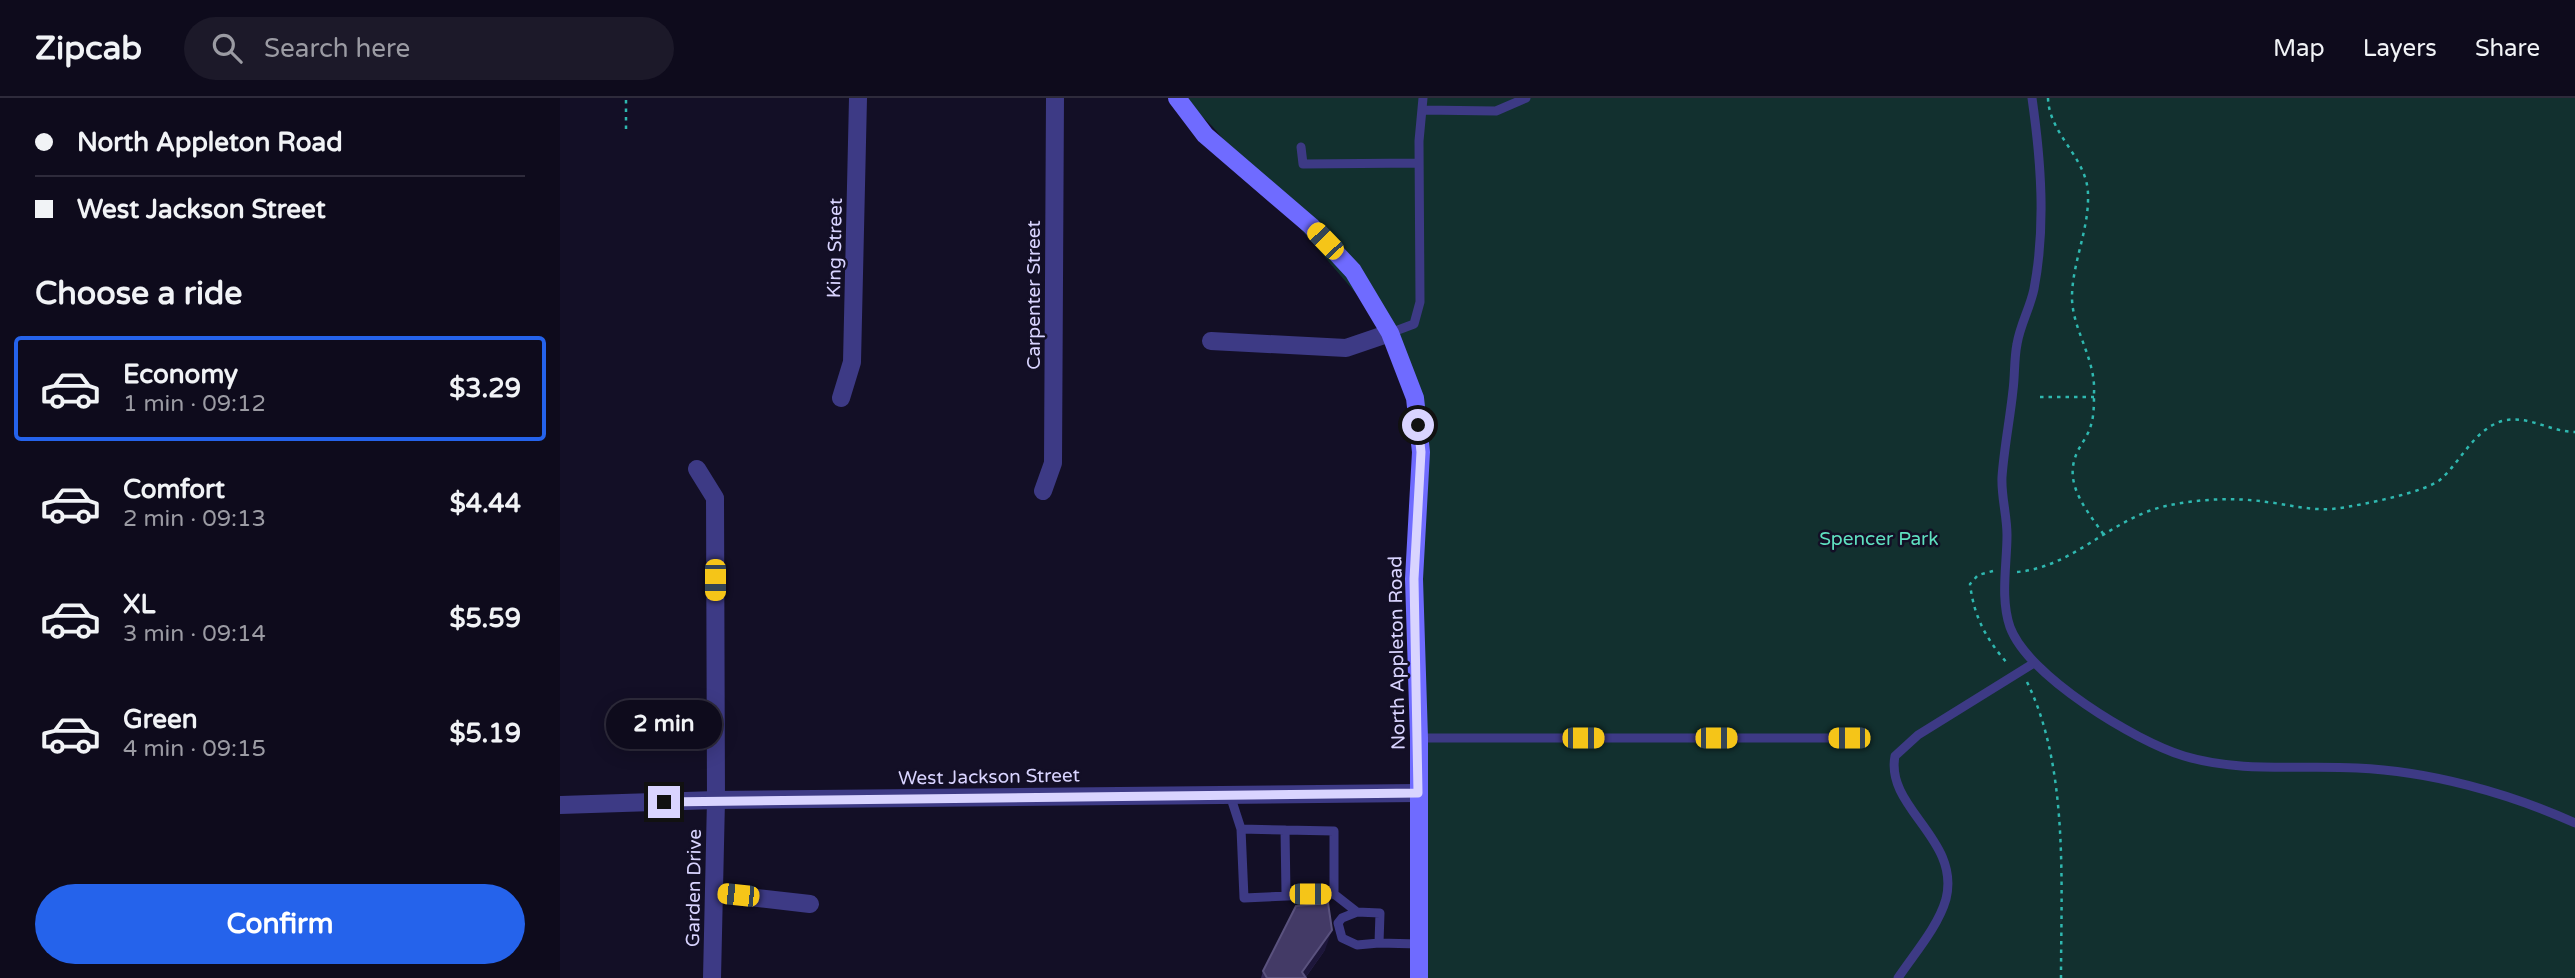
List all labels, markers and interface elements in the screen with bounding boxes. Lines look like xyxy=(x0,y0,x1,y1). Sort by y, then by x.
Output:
search box xyxy=(184,17,674,80)
text: Zipcab xyxy=(35,29,142,68)
icon: search xyxy=(208,29,246,67)
text: Search here xyxy=(264,33,410,64)
text: Map xyxy=(2273,34,2325,63)
text: Layers xyxy=(2363,34,2437,63)
text: Share xyxy=(2475,34,2540,63)
text: North Appleton Road xyxy=(77,127,343,158)
text: West Jackson Street xyxy=(77,194,326,225)
street label: King Street xyxy=(823,198,847,298)
car xyxy=(1303,219,1348,263)
street label: Carpenter Street xyxy=(1023,220,1045,370)
text: Choose a ride xyxy=(35,275,242,313)
icon: car xyxy=(39,357,102,420)
text: Economy xyxy=(123,359,238,390)
text: $3.29 xyxy=(449,373,521,404)
text: 1 min · 09:12 xyxy=(123,390,266,418)
route start xyxy=(1402,409,1434,441)
icon: car xyxy=(39,472,102,535)
text: Comfort xyxy=(123,474,225,505)
text: $4.44 xyxy=(450,488,521,519)
text: 2 min · 09:13 xyxy=(123,505,266,533)
park label: Spencer Park xyxy=(1819,528,1939,550)
street label: North Appleton Road xyxy=(1384,556,1410,750)
car xyxy=(705,559,726,601)
icon: car xyxy=(39,587,102,650)
text: XL xyxy=(123,589,155,620)
text: $5.59 xyxy=(449,603,521,634)
text: 3 min · 09:14 xyxy=(123,620,266,648)
callout: 2 min xyxy=(606,700,722,750)
icon: car xyxy=(39,702,102,765)
text: Green xyxy=(123,704,198,735)
text: 2 min xyxy=(633,710,695,738)
text: $5.19 xyxy=(449,718,521,749)
car xyxy=(1563,728,1605,749)
car xyxy=(1696,728,1738,749)
car xyxy=(1829,728,1871,749)
text: 4 min · 09:15 xyxy=(123,735,266,763)
street label: West Jackson Street xyxy=(898,764,1080,790)
route end xyxy=(648,786,680,818)
street label: Garden Drive xyxy=(682,829,706,947)
car xyxy=(717,882,760,908)
button: Confirm xyxy=(35,884,525,964)
car xyxy=(1290,884,1332,905)

